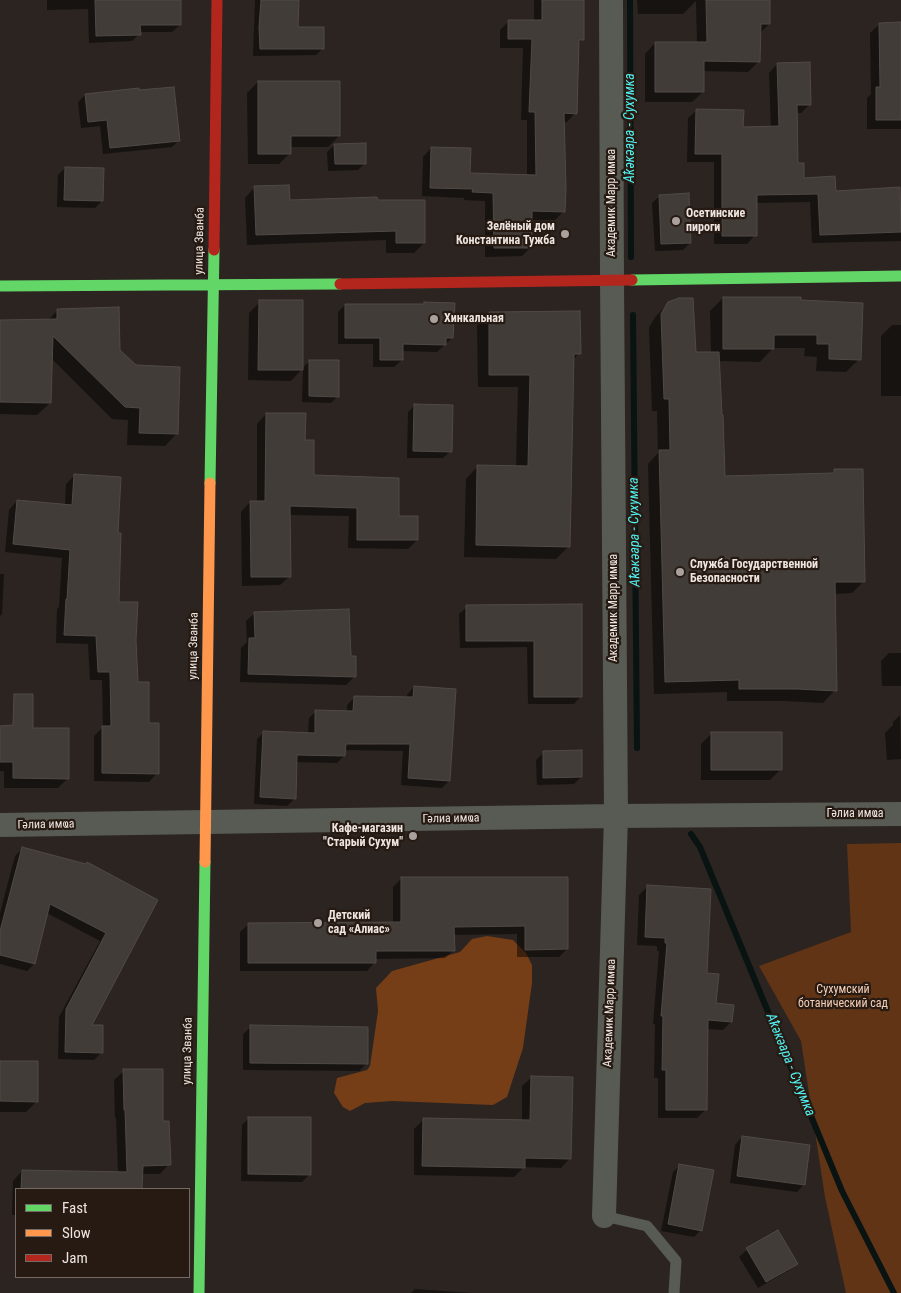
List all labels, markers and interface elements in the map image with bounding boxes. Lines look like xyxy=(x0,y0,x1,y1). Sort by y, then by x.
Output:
water label: Аҟәкәара - Сухумка xyxy=(622,73,638,183)
street label: Академик Марр имҩа xyxy=(605,149,619,257)
street label: улица Званба xyxy=(192,207,208,275)
place label: Осетинские пироги xyxy=(686,207,745,235)
marker: Осетинские пироги xyxy=(670,215,682,227)
place label: Зелёный дом Константина Тужба xyxy=(456,220,555,248)
marker: Зелёный дом Константина Тужба xyxy=(559,228,571,240)
place label: Хинкальная xyxy=(444,312,504,326)
marker: Хинкальная xyxy=(428,313,440,325)
water label: Аҟәкәара - Сухумка xyxy=(626,477,644,587)
street label: Академик Марр имҩа xyxy=(607,554,621,662)
place label: Служба Государственной Безопасности xyxy=(690,558,818,586)
marker: Служба Государственной Безопасности xyxy=(674,566,686,578)
street label: улица Званба xyxy=(186,612,202,680)
street label: Гәлиа имҩа xyxy=(826,807,884,821)
street label: Гәлиа имҩа xyxy=(422,811,480,827)
street label: Гәлиа имҩа xyxy=(17,817,75,833)
place label: Кафе-магазин "Старый Сухум" xyxy=(323,822,403,850)
marker: Кафе-магазин "Старый Сухум" xyxy=(407,830,419,842)
place label: Детский сад «Алиас» xyxy=(328,909,390,937)
marker: Детский сад «Алиас» xyxy=(312,917,324,929)
street label: Академик Марр имҩа xyxy=(601,959,619,1067)
park label: Сухумский ботанический сад xyxy=(798,983,888,1011)
water label: Аҟәкәара - Сухумка xyxy=(762,1011,818,1119)
street label: улица Званба xyxy=(180,1017,196,1085)
legend xyxy=(15,1188,190,1278)
text: Fast xyxy=(62,1199,87,1217)
text: Slow xyxy=(62,1224,91,1242)
text: Jam xyxy=(62,1249,88,1267)

